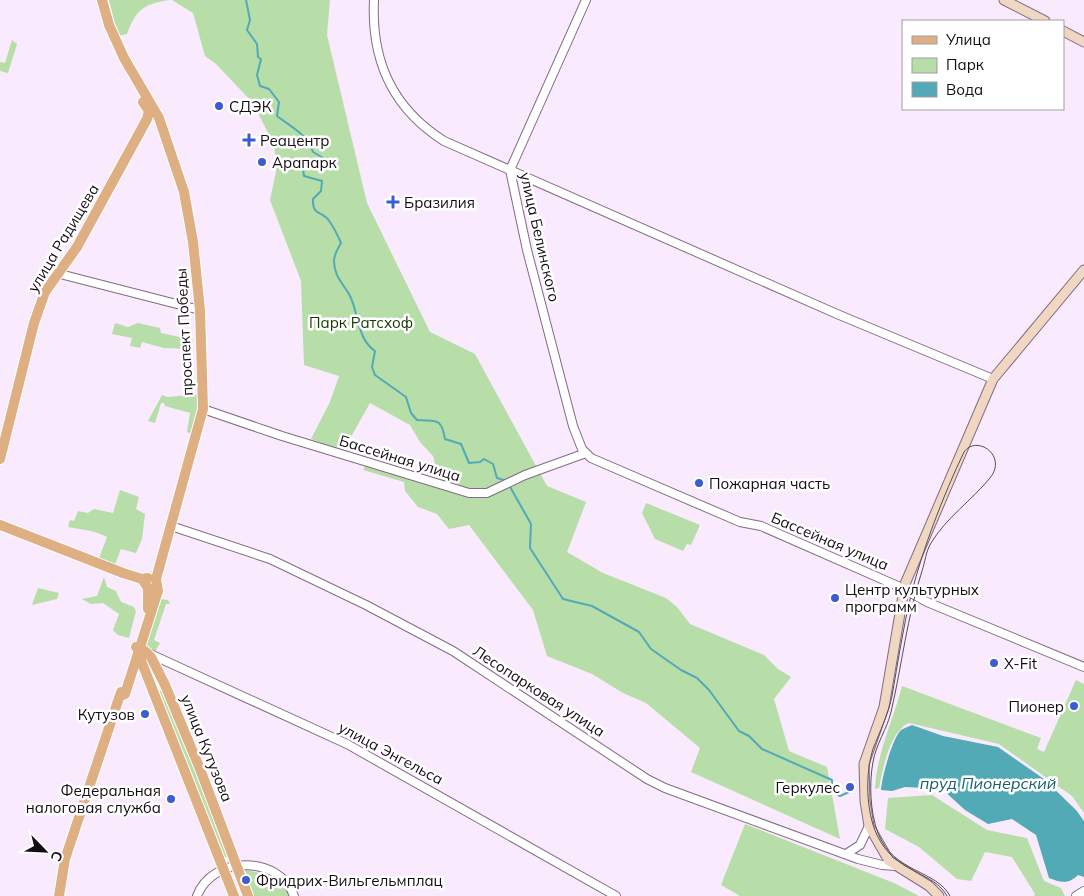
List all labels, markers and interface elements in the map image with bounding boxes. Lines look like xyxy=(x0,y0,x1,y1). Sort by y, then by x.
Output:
legend xyxy=(902,20,1064,110)
text: Улица xyxy=(945,30,991,49)
text: Парк xyxy=(946,55,985,74)
text: Вода xyxy=(946,80,983,99)
place label: СДЭК xyxy=(229,97,272,116)
marker: СДЭК xyxy=(213,100,225,112)
place label: Реацентр xyxy=(260,131,329,150)
marker: Реацентр xyxy=(242,133,256,147)
place label: Арапарк xyxy=(272,153,338,172)
marker: Арапарк xyxy=(256,156,268,168)
street label: улица Белинского xyxy=(516,170,564,304)
street label: улица Радищева xyxy=(23,180,103,296)
place label: Бразилия xyxy=(404,193,475,212)
marker: Бразилия xyxy=(386,195,400,209)
street label: проспект Победы xyxy=(171,268,197,396)
park label: Парк Ратсхоф xyxy=(309,313,413,332)
street label: Бассейная улица xyxy=(337,431,463,485)
place label: Пожарная часть xyxy=(709,474,830,493)
marker: Пожарная часть xyxy=(693,477,705,489)
street label: Бассейная улица xyxy=(768,508,892,574)
place label: Центр культурных программ xyxy=(845,580,979,616)
marker: Центр культурных программ xyxy=(829,592,841,604)
street label: Лесопарковая улица xyxy=(469,641,609,741)
place label: X-Fit xyxy=(1004,654,1037,673)
marker: X-Fit xyxy=(988,657,1000,669)
street label: улица Кутузова xyxy=(177,692,237,804)
place label: Пионер xyxy=(1008,697,1064,716)
marker: Пионер xyxy=(1068,700,1080,712)
place label: Кутузов xyxy=(78,705,135,724)
marker: Кутузов xyxy=(139,708,151,720)
street label: улица Энгельса xyxy=(335,717,447,789)
water label: пруд Пионерский xyxy=(920,773,1056,793)
place label: Геркулес xyxy=(776,778,840,797)
place label: Федеральная налоговая служба xyxy=(26,781,161,817)
marker: Геркулес xyxy=(844,781,856,793)
marker: Федеральная налоговая служба xyxy=(165,793,177,805)
north arrow xyxy=(20,826,70,876)
text: С xyxy=(47,848,67,864)
place label: Фридрих-Вильгельмплац xyxy=(256,871,443,890)
marker: Фридрих-Вильгельмплац xyxy=(240,874,252,886)

